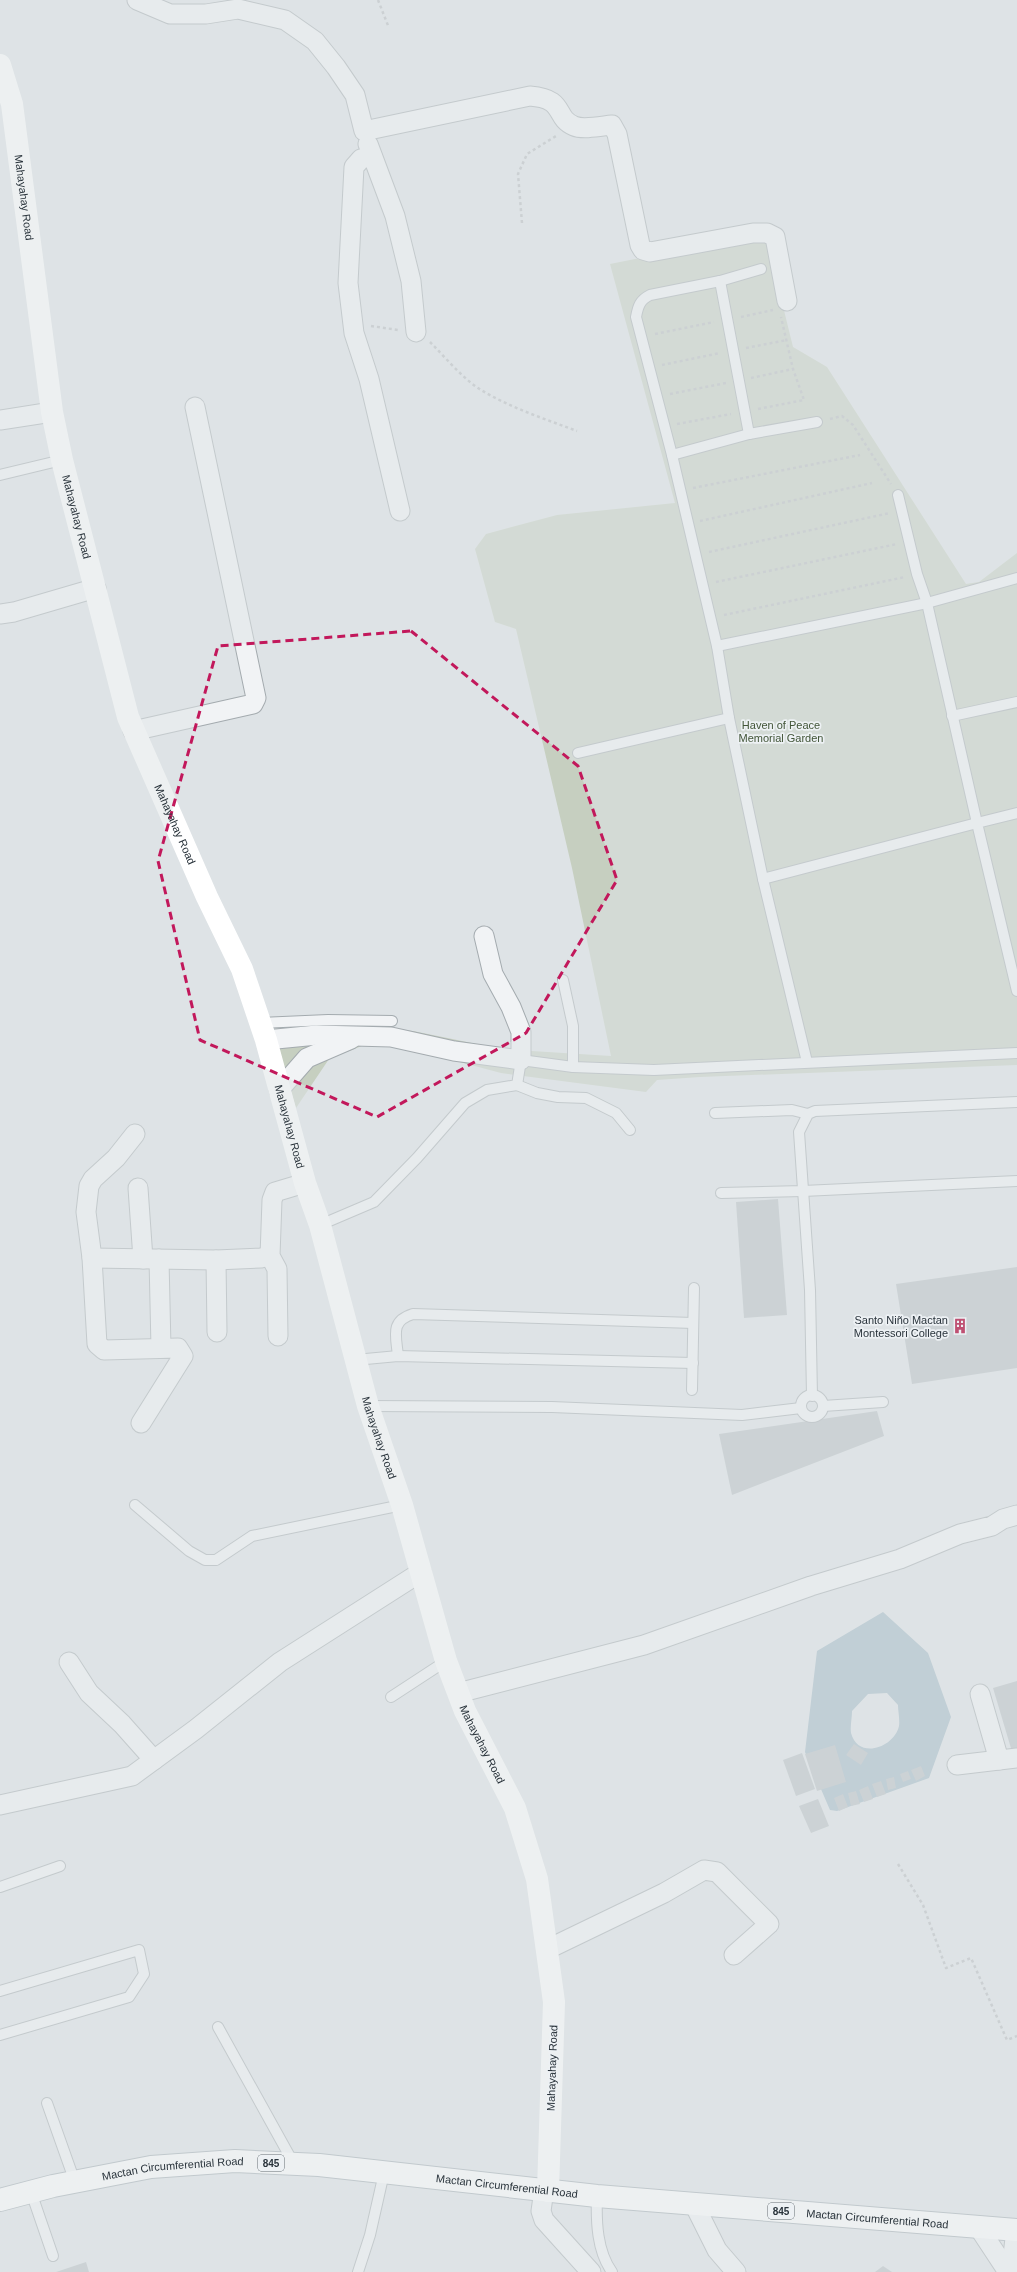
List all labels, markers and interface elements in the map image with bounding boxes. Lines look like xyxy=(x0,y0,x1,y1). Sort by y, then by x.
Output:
street label: Mahayahay Road xyxy=(13,154,36,241)
street label: Mahayahay Road xyxy=(60,473,93,560)
park label: Haven of Peace Memorial Garden xyxy=(739,719,823,744)
street label: Mahayahay Road xyxy=(152,782,198,866)
street label: Mahayahay Road xyxy=(272,1083,307,1170)
place label: Santo Niño Mactan Montessori College xyxy=(854,1314,948,1339)
building icon: Santo Niño Mactan Montessori College xyxy=(951,1317,969,1335)
street label: Mahayahay Road xyxy=(360,1395,399,1481)
street label: Mahayahay Road xyxy=(457,1703,507,1785)
street label: Mahayahay Road xyxy=(544,2025,560,2111)
street label: Mactan Circumferential Road xyxy=(101,2155,244,2182)
road number: 845 xyxy=(258,2155,284,2171)
street label: Mactan Circumferential Road xyxy=(435,2172,578,2200)
road number: 845 xyxy=(768,2203,794,2219)
street label: Mactan Circumferential Road xyxy=(806,2207,949,2230)

